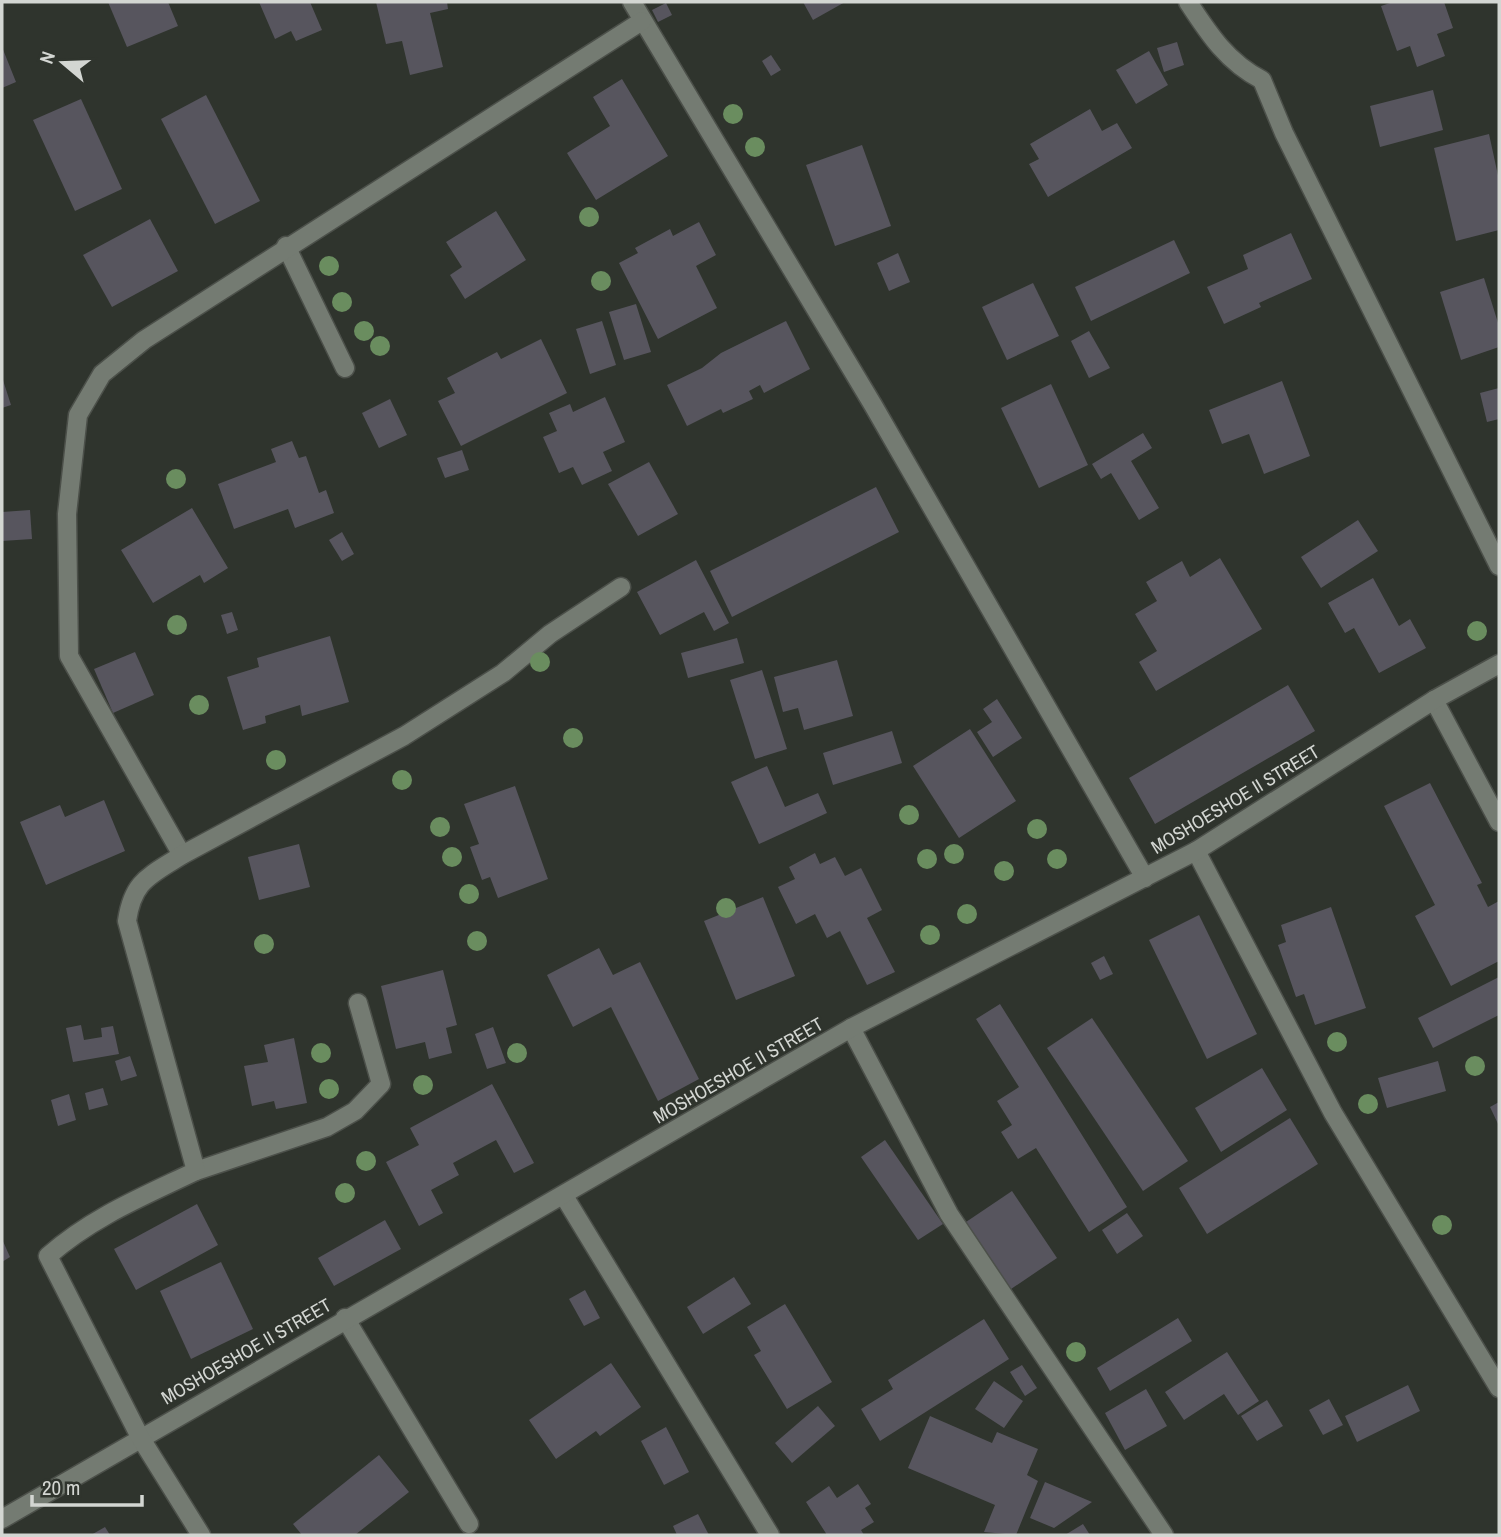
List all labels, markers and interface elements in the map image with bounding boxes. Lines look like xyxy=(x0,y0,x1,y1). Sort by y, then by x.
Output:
north arrow xyxy=(28,28,98,98)
text: N xyxy=(33,48,61,67)
street label: MOSHOESHOE II STREET xyxy=(1146,738,1324,860)
street label: MOSHOESHOE II STREET xyxy=(648,1010,828,1129)
street label: MOSHOESHOE II STREET xyxy=(156,1291,336,1410)
scale bar xyxy=(32,1464,142,1508)
text: 20 m xyxy=(42,1473,80,1502)

